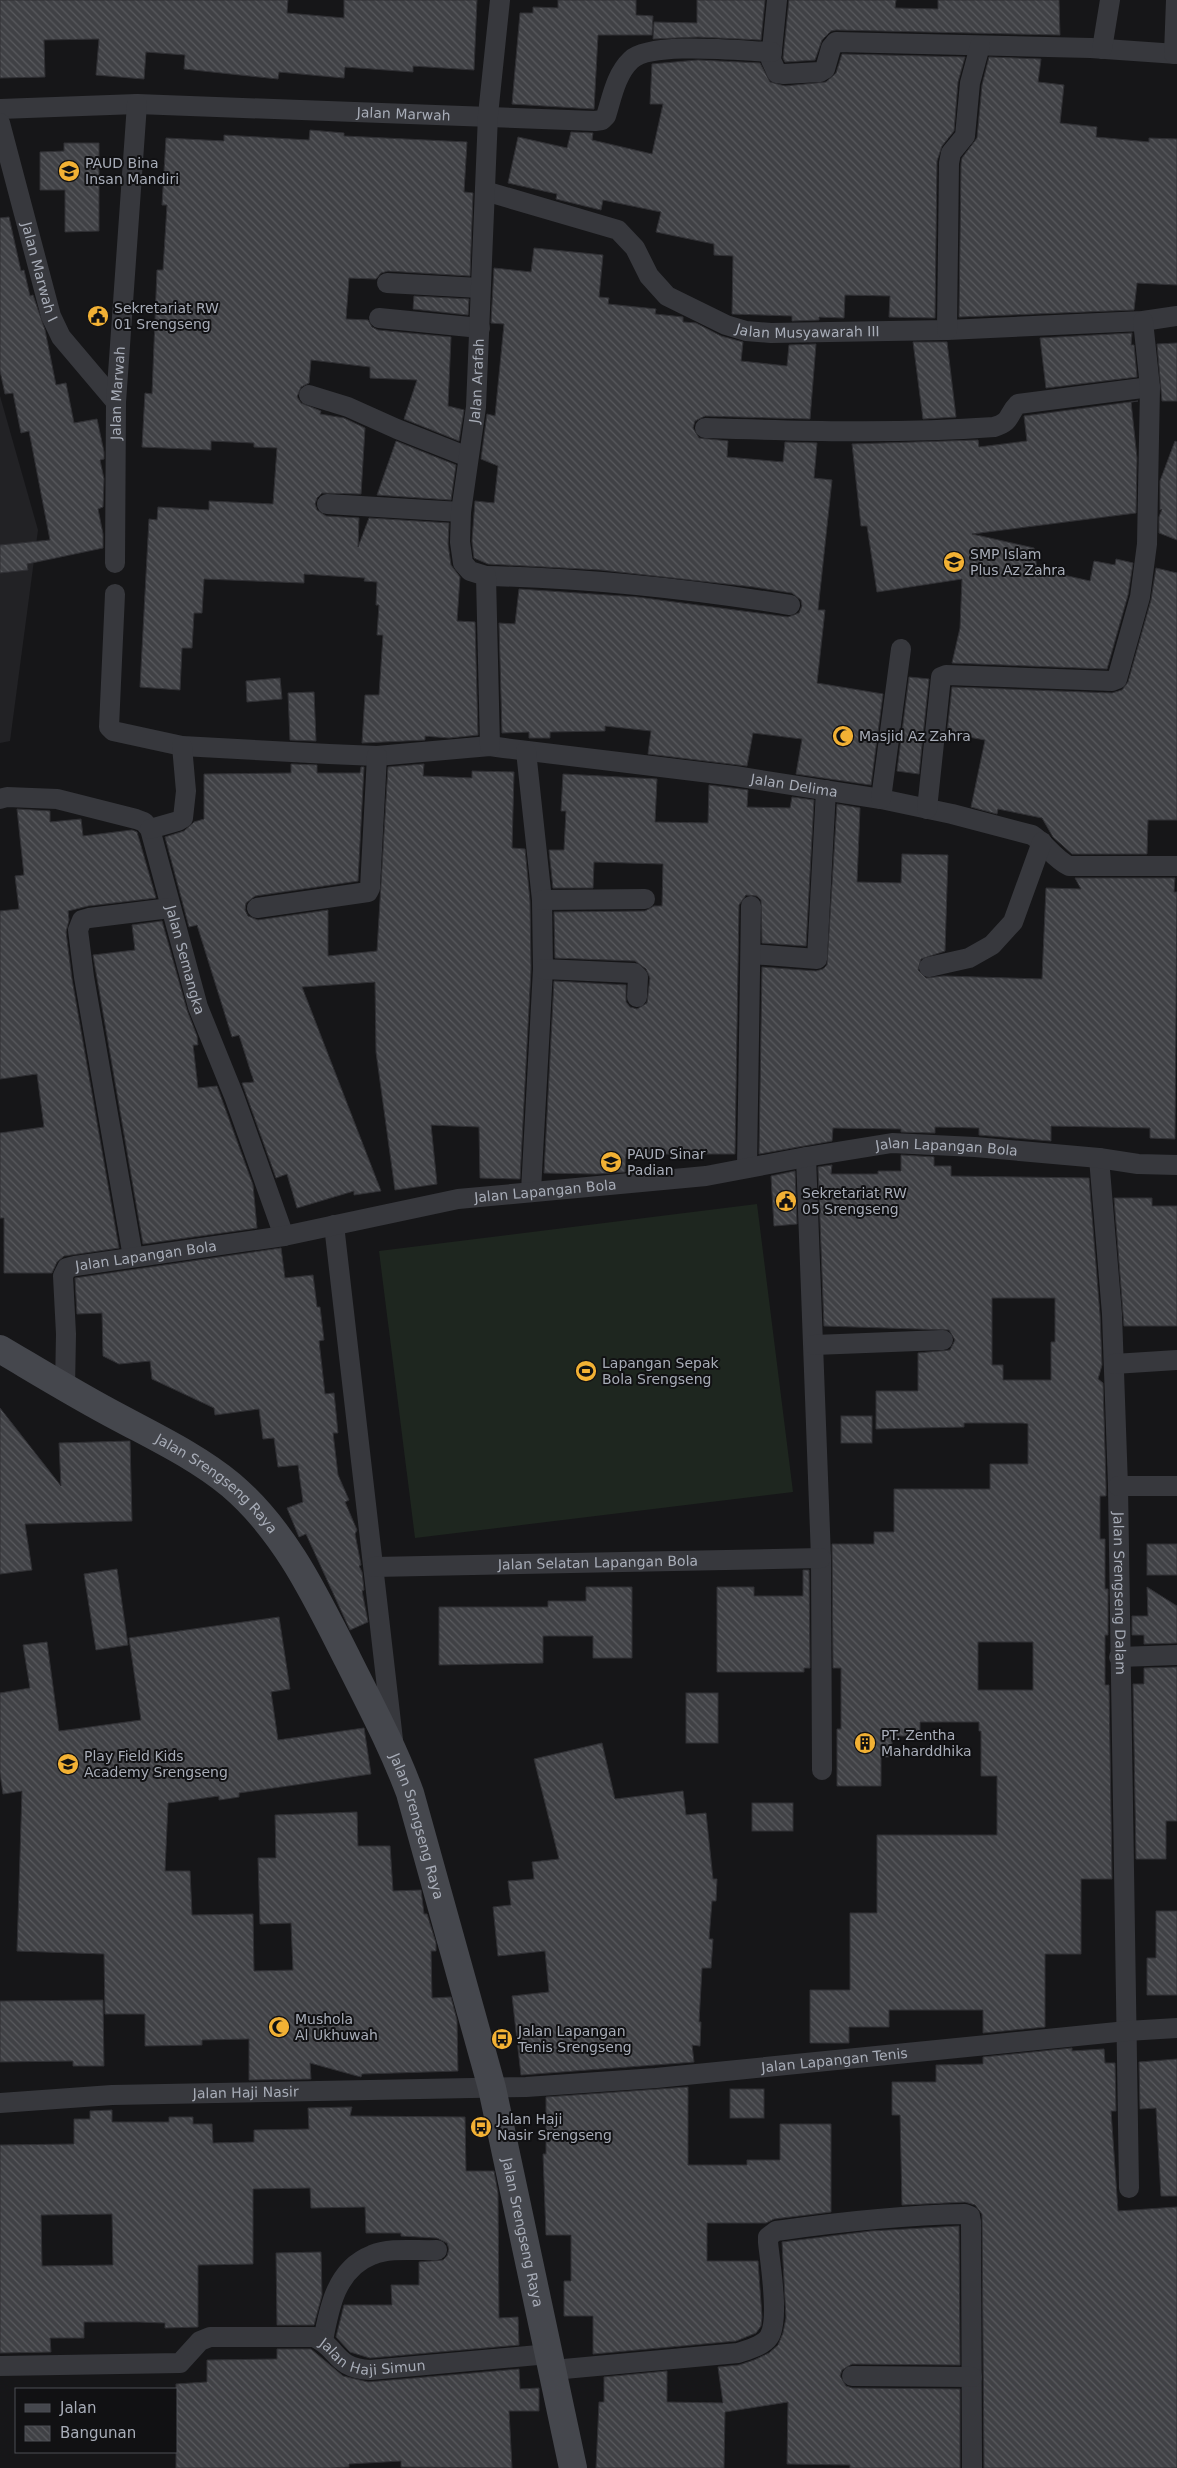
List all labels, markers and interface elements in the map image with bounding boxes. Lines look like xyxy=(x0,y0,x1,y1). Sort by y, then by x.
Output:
street label: Jalan Marwah xyxy=(356,104,451,124)
place label: PAUD Bina Insan Mandiri xyxy=(85,155,179,187)
school or university icon: PAUD Bina Insan Mandiri xyxy=(57,159,81,183)
street label: Jalan Marwah I xyxy=(18,219,61,325)
place label: Sekretariat RW 01 Srengseng xyxy=(114,300,219,332)
public building icon: Sekretariat RW 01 Srengseng xyxy=(86,304,110,328)
street label: Jalan Musyawarah III xyxy=(733,320,880,341)
street label: Jalan Arafah xyxy=(466,338,487,425)
street label: Jalan Marwah xyxy=(108,346,128,441)
place label: SMP Islam Plus Az Zahra xyxy=(970,546,1066,578)
school or university icon: SMP Islam Plus Az Zahra xyxy=(942,550,966,574)
mosque icon: Masjid Az Zahra xyxy=(831,724,855,748)
place label: Masjid Az Zahra xyxy=(859,728,971,744)
street label: Jalan Delima xyxy=(749,770,839,800)
street label: Jalan Semangka xyxy=(163,902,208,1017)
street label: Jalan Lapangan Bola xyxy=(873,1135,1019,1159)
place label: PAUD Sinar Padian xyxy=(627,1146,706,1178)
school or university icon: PAUD Sinar Padian xyxy=(599,1150,623,1174)
street label: Jalan Lapangan Bola xyxy=(472,1176,617,1206)
place label: Sekretariat RW 05 Srengseng xyxy=(802,1185,907,1217)
public building icon: Sekretariat RW 05 Srengseng xyxy=(774,1189,798,1213)
street label: Jalan Lapangan Bola xyxy=(73,1238,218,1274)
place label: Lapangan Sepak Bola Srengseng xyxy=(602,1355,719,1387)
sports icon: Lapangan Sepak Bola Srengseng xyxy=(574,1359,598,1383)
street label: Jalan Srengseng Raya xyxy=(152,1430,281,1537)
street label: Jalan Srengseng Dalam xyxy=(1110,1511,1129,1675)
street label: Jalan Selatan Lapangan Bola xyxy=(497,1552,698,1573)
place label: PT. Zentha Maharddhika xyxy=(881,1727,972,1759)
building icon: PT. Zentha Maharddhika xyxy=(853,1731,877,1755)
place label: Play Field Kids Academy Srengseng xyxy=(84,1748,228,1780)
street label: Jalan Srengseng Raya xyxy=(386,1750,447,1901)
school or university icon: Play Field Kids Academy Srengseng xyxy=(56,1752,80,1776)
place label: Mushola Al Ukhuwah xyxy=(295,2011,378,2043)
mosque icon: Mushola Al Ukhuwah xyxy=(267,2015,291,2039)
place label: Jalan Lapangan Tenis Srengseng xyxy=(517,2023,632,2055)
bus stop icon: Jalan Lapangan Tenis Srengseng xyxy=(490,2027,514,2051)
street label: Jalan Lapangan Tenis xyxy=(760,2045,908,2076)
street label: Jalan Haji Nasir xyxy=(192,2083,299,2101)
place label: Jalan Haji Nasir Srengseng xyxy=(496,2111,612,2143)
bus stop icon: Jalan Haji Nasir Srengseng xyxy=(469,2115,493,2139)
street label: Jalan Srengseng Raya xyxy=(499,2155,546,2309)
street label: Jalan Haji Simun xyxy=(316,2334,426,2378)
legend xyxy=(15,2388,178,2453)
text: Jalan xyxy=(59,2399,96,2417)
text: Bangunan xyxy=(60,2424,136,2442)

